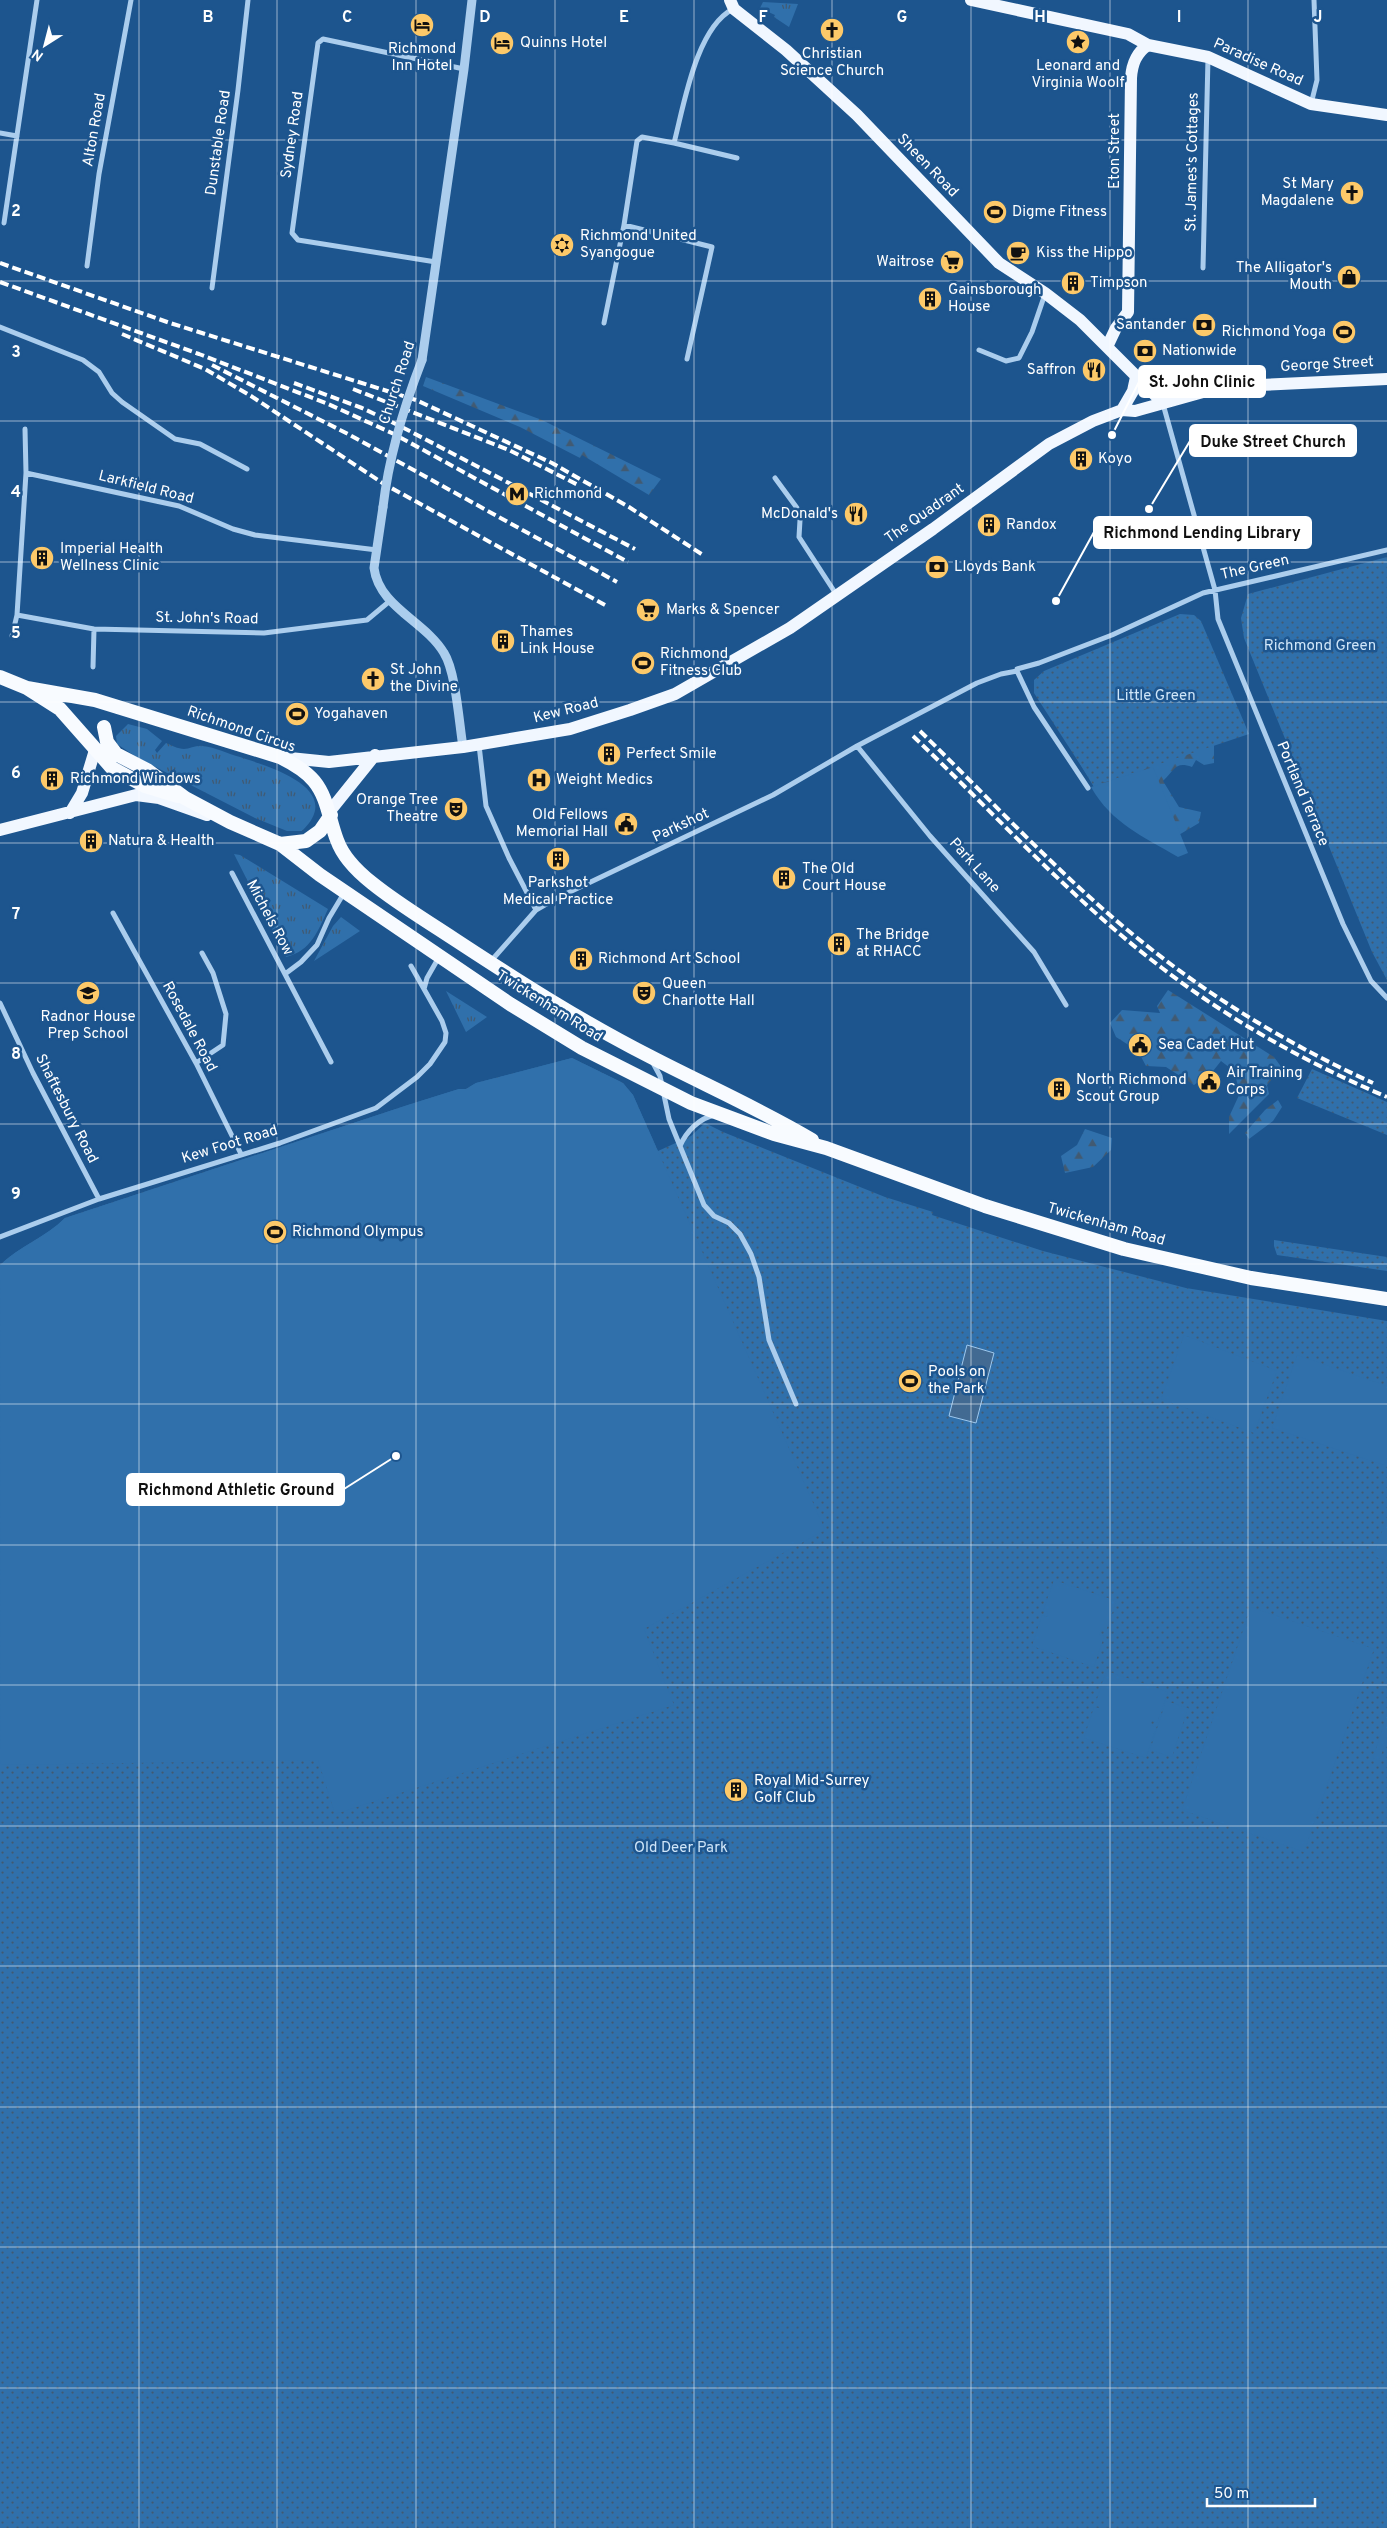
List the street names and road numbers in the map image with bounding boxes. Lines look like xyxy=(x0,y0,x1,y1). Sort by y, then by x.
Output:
street label: Paradise Road xyxy=(1210,35,1306,91)
street label: Dunstable Road xyxy=(202,89,236,197)
street label: Sydney Road xyxy=(277,90,309,180)
street label: Alton Road xyxy=(79,92,111,168)
street label: St. James's Cottages xyxy=(1182,92,1204,232)
street label: Eton Street xyxy=(1106,113,1125,189)
street label: Sheen Road xyxy=(892,130,962,202)
street label: Church Road xyxy=(376,339,420,427)
street label: George Street xyxy=(1280,353,1374,377)
street label: Larkfield Road xyxy=(96,467,196,509)
street label: The Quadrant xyxy=(882,480,968,548)
street label: The Green xyxy=(1219,551,1291,585)
street label: St. John's Road xyxy=(155,609,259,629)
street label: Kew Road xyxy=(531,694,601,728)
street label: Richmond Circus xyxy=(184,703,298,757)
street label: Portland Terrace xyxy=(1271,739,1333,849)
street label: Parkshot xyxy=(650,805,712,847)
street label: Park Lane xyxy=(944,834,1004,898)
street label: Michels Row xyxy=(241,877,297,959)
street label: Twickenham Road xyxy=(492,967,606,1047)
street label: Rosedale Road xyxy=(157,979,221,1075)
street label: Shaftesbury Road xyxy=(30,1051,102,1167)
street label: Kew Foot Road xyxy=(180,1121,280,1169)
street label: Twickenham Road xyxy=(1045,1199,1167,1251)

